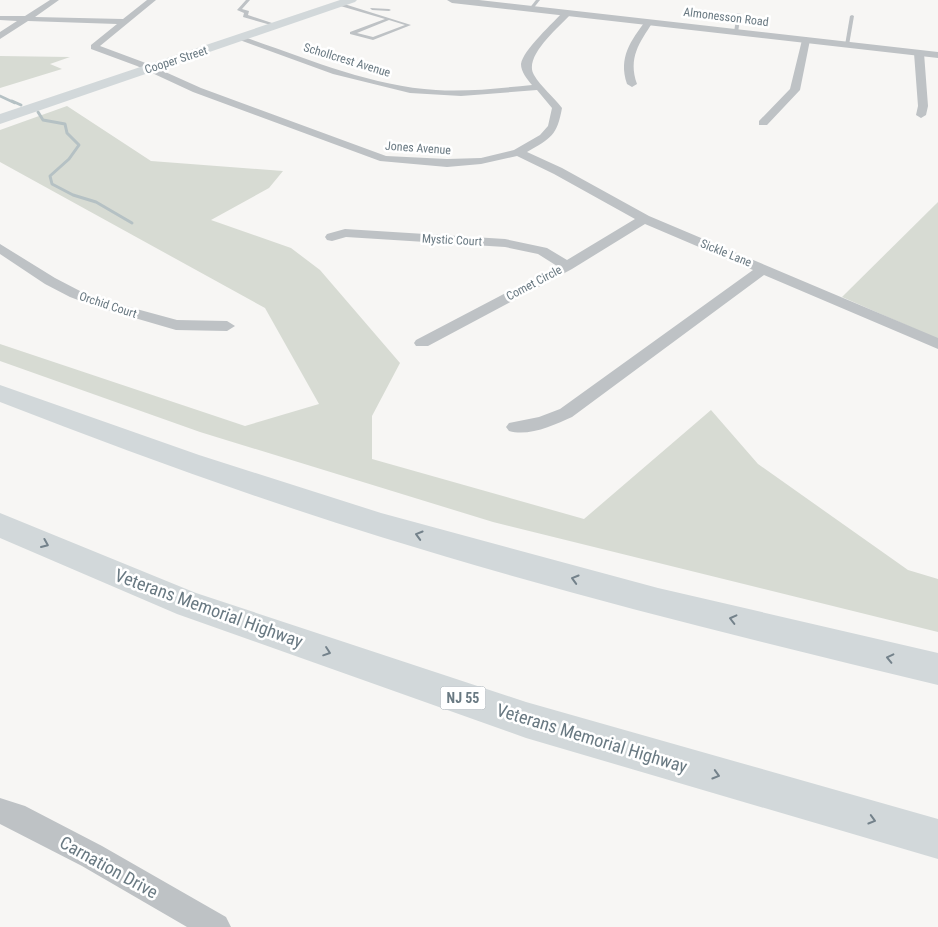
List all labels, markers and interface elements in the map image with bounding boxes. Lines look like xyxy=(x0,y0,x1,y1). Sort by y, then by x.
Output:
street label: Almonesson Road xyxy=(683,5,769,29)
street label: Schollcrest Avenue xyxy=(302,40,392,80)
street label: Cooper Street xyxy=(143,43,209,77)
street label: Jones Avenue xyxy=(385,139,452,157)
street label: Mystic Court xyxy=(422,231,483,249)
street label: Sickle Lane xyxy=(698,236,754,270)
street label: Comet Circle xyxy=(504,262,564,303)
street label: Orchid Court xyxy=(77,289,139,321)
one-way arrow xyxy=(414,530,423,541)
one-way arrow xyxy=(40,538,49,548)
street label: Veterans Memorial Highway xyxy=(112,564,306,652)
one-way arrow xyxy=(572,574,580,584)
one-way arrow xyxy=(729,615,737,625)
one-way arrow xyxy=(323,646,331,656)
one-way arrow xyxy=(886,653,895,664)
road number: NJ 55 xyxy=(440,686,486,710)
street label: Veterans Memorial Highway xyxy=(494,699,690,777)
one-way arrow xyxy=(711,769,719,779)
one-way arrow xyxy=(867,815,875,825)
street label: Carnation Drive xyxy=(56,831,162,903)

